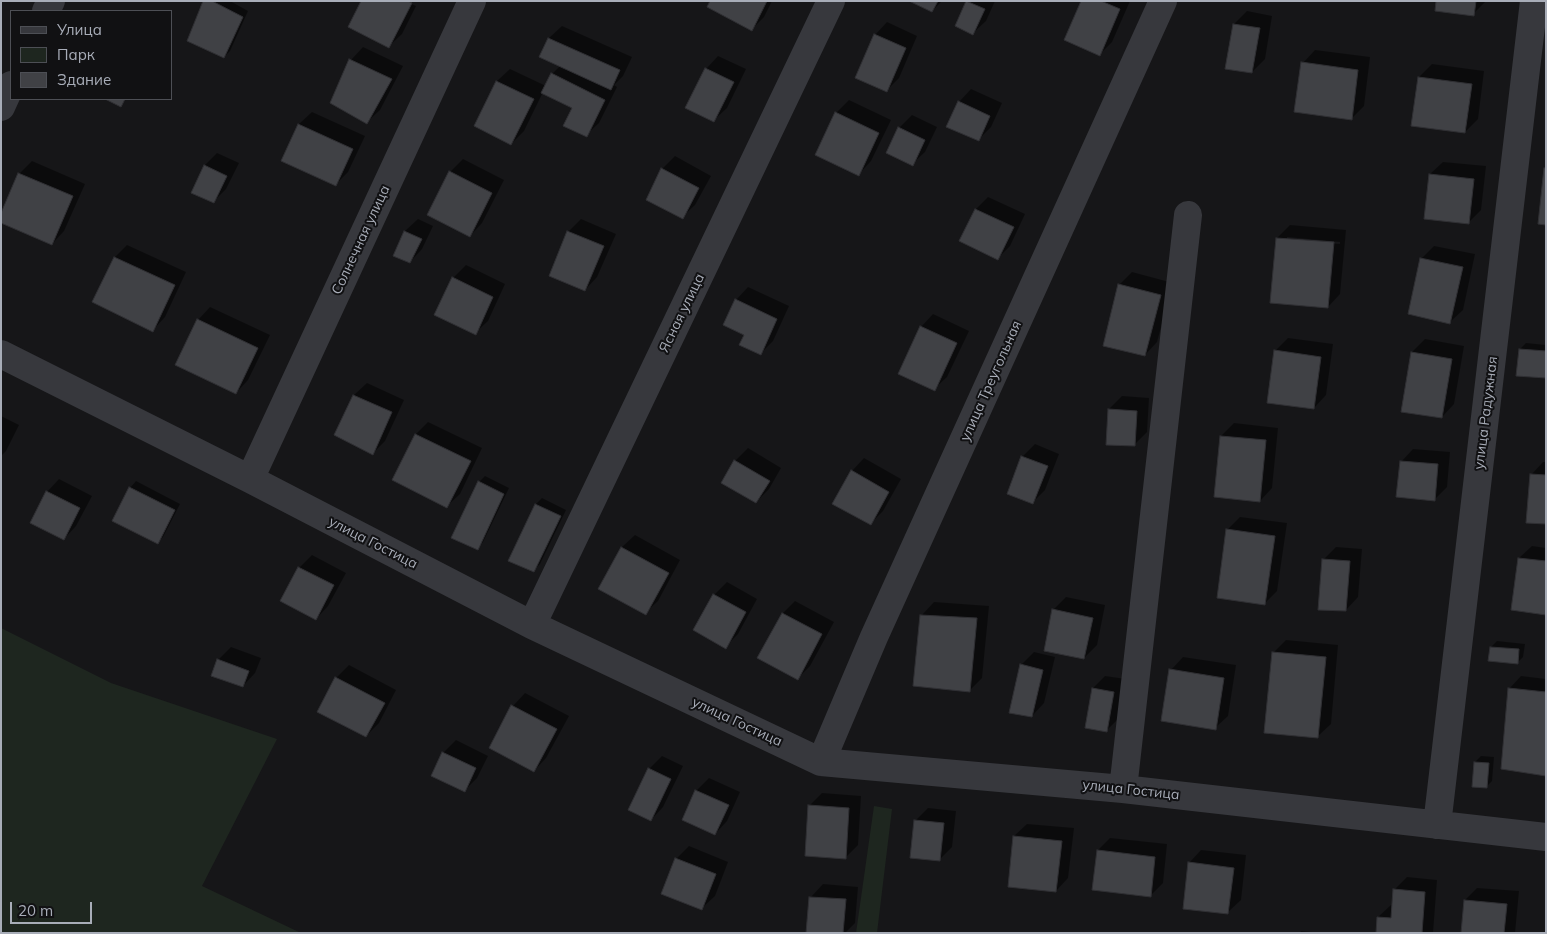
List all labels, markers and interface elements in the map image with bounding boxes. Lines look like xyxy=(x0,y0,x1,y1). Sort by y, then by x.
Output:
legend xyxy=(10,10,172,100)
text: Улица xyxy=(57,20,102,39)
text: Парк xyxy=(57,45,95,64)
text: Здание xyxy=(57,70,111,89)
street label: Солнечная улица xyxy=(328,183,394,297)
street label: Ясная улица xyxy=(656,271,708,355)
street label: улица Треугольная xyxy=(957,318,1025,444)
street label: улица Радужная xyxy=(1471,355,1501,471)
street label: улица Гостица xyxy=(326,513,420,573)
street label: улица Гостица xyxy=(689,694,785,750)
street label: улица Гостица xyxy=(1082,777,1180,803)
scale bar xyxy=(12,892,95,924)
text: 20 m xyxy=(18,901,53,920)

